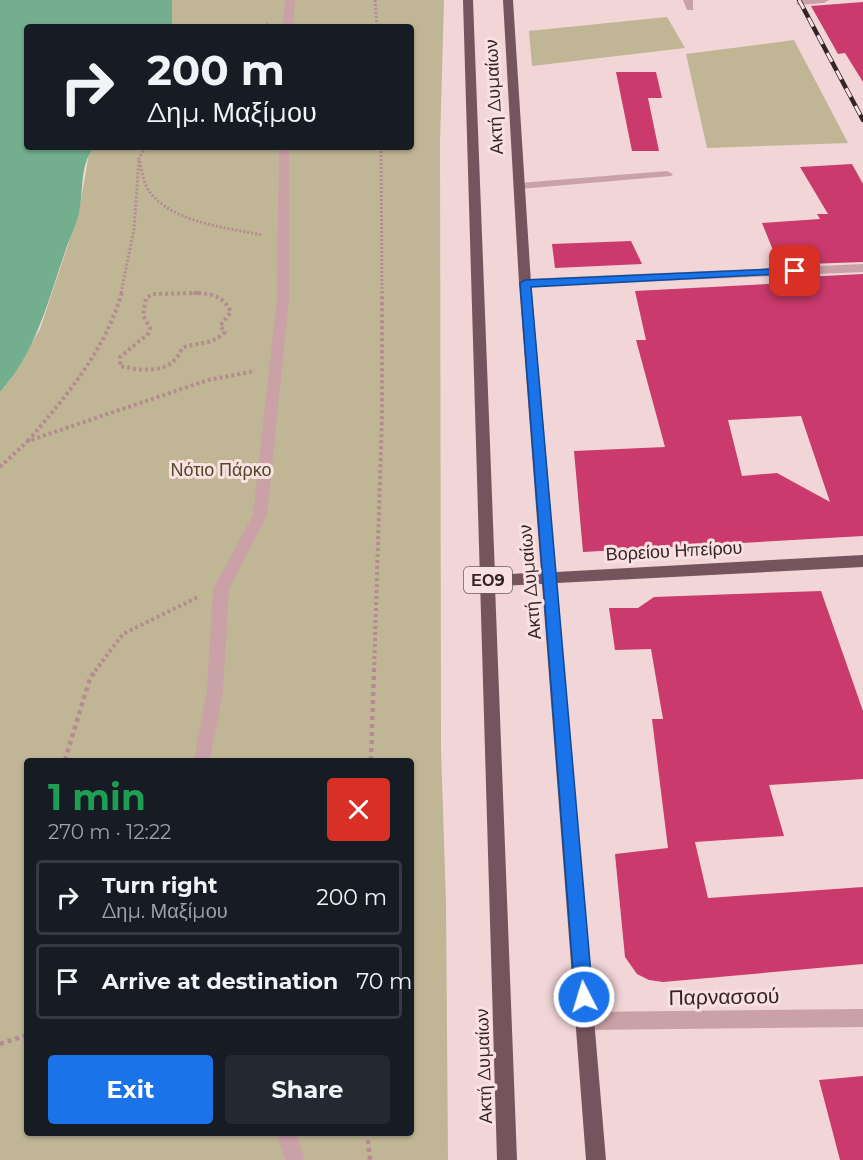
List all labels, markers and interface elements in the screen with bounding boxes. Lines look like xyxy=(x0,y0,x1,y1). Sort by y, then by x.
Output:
street label: Ακτή Δυμαίων xyxy=(480,39,508,155)
text: 200 m xyxy=(147,44,285,96)
icon: right xyxy=(48,48,126,126)
text: Δημ. Μαξίμου xyxy=(147,96,317,129)
pin xyxy=(769,245,820,296)
icon: arrive xyxy=(778,254,811,287)
park label: Νότιο Πάρκο xyxy=(170,459,272,481)
street label: Ακτή Δυμαίων xyxy=(514,524,546,640)
street label: Βορείου Ηπείρου xyxy=(605,536,743,566)
road number: ΕΟ9 xyxy=(464,567,512,593)
text: 1 min xyxy=(48,775,146,819)
button: close xyxy=(327,778,390,841)
text: 270 m · 12:22 xyxy=(48,820,171,844)
text: Turn right xyxy=(102,872,217,899)
icon: right xyxy=(51,881,84,914)
text: 200 m xyxy=(316,884,387,911)
text: Δημ. Μαξίμου xyxy=(102,899,228,923)
icon: arrive xyxy=(51,965,84,998)
position arrow xyxy=(552,965,616,1029)
text: Arrive at destination xyxy=(102,968,338,995)
text: 70 m xyxy=(356,968,412,995)
street label: Παρνασσού xyxy=(668,983,780,1010)
street label: Ακτή Δυμαίων xyxy=(471,1008,497,1124)
button: Exit xyxy=(48,1055,213,1124)
button: Share xyxy=(225,1055,390,1124)

